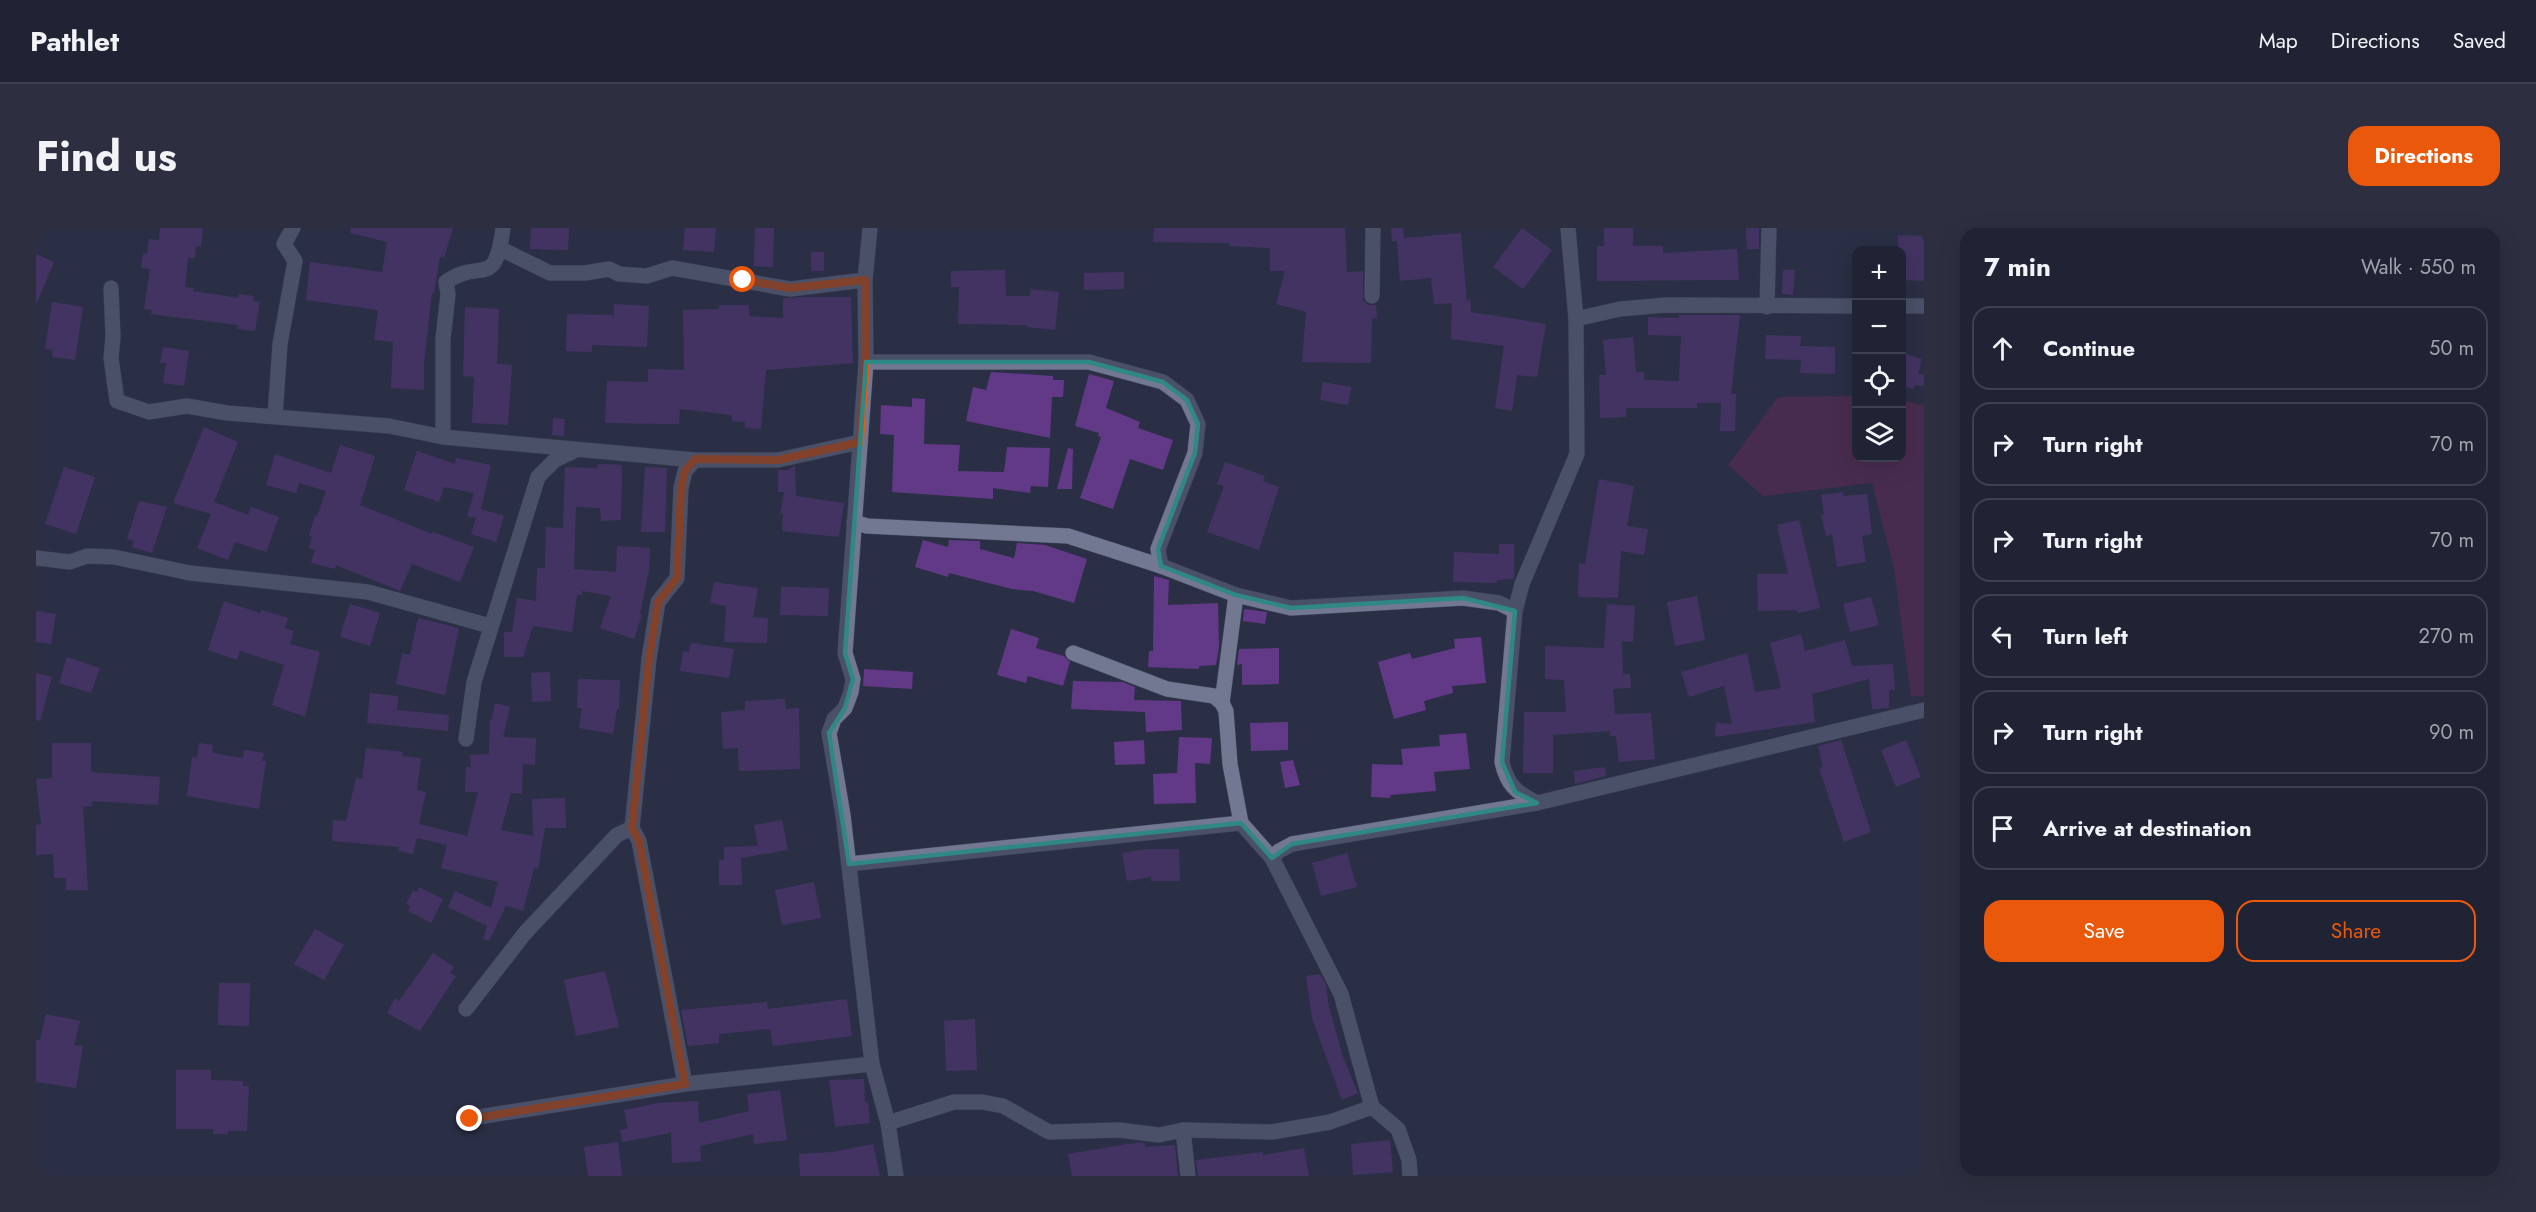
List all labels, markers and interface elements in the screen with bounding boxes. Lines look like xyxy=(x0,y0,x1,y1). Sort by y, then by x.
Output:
text: Pathlet xyxy=(30,21,119,62)
text: Map xyxy=(2259,26,2298,56)
text: Directions xyxy=(2331,26,2420,56)
text: Saved xyxy=(2453,26,2506,56)
text: Find us xyxy=(36,126,177,187)
button: Directions xyxy=(2348,126,2500,186)
map controls xyxy=(1852,246,1906,462)
button: + xyxy=(1852,246,1906,300)
text: 7 min xyxy=(1984,248,2051,286)
text: Walk · 550 m xyxy=(2361,253,2476,282)
route start xyxy=(729,266,755,292)
button: − xyxy=(1852,300,1906,354)
icon: ahead xyxy=(1986,332,2019,365)
text: Continue xyxy=(2043,332,2135,364)
text: 50 m xyxy=(2429,334,2474,363)
button: locate xyxy=(1852,354,1906,408)
button: layers xyxy=(1852,408,1906,462)
icon: right xyxy=(1986,428,2019,461)
text: Turn right xyxy=(2043,428,2143,460)
text: 70 m xyxy=(2430,430,2474,459)
icon: right xyxy=(1986,524,2019,557)
text: Turn right xyxy=(2043,524,2143,556)
text: 70 m xyxy=(2430,526,2474,555)
icon: left xyxy=(1986,620,2019,653)
text: Turn left xyxy=(2043,620,2128,652)
text: 270 m xyxy=(2419,622,2474,651)
icon: right xyxy=(1986,716,2019,749)
text: Turn right xyxy=(2043,716,2143,748)
text: 90 m xyxy=(2429,718,2474,747)
icon: arrive xyxy=(1986,812,2019,845)
text: Arrive at destination xyxy=(2043,812,2252,844)
button: Save xyxy=(1984,900,2224,962)
button: Share xyxy=(2236,900,2476,962)
route end xyxy=(456,1105,482,1131)

